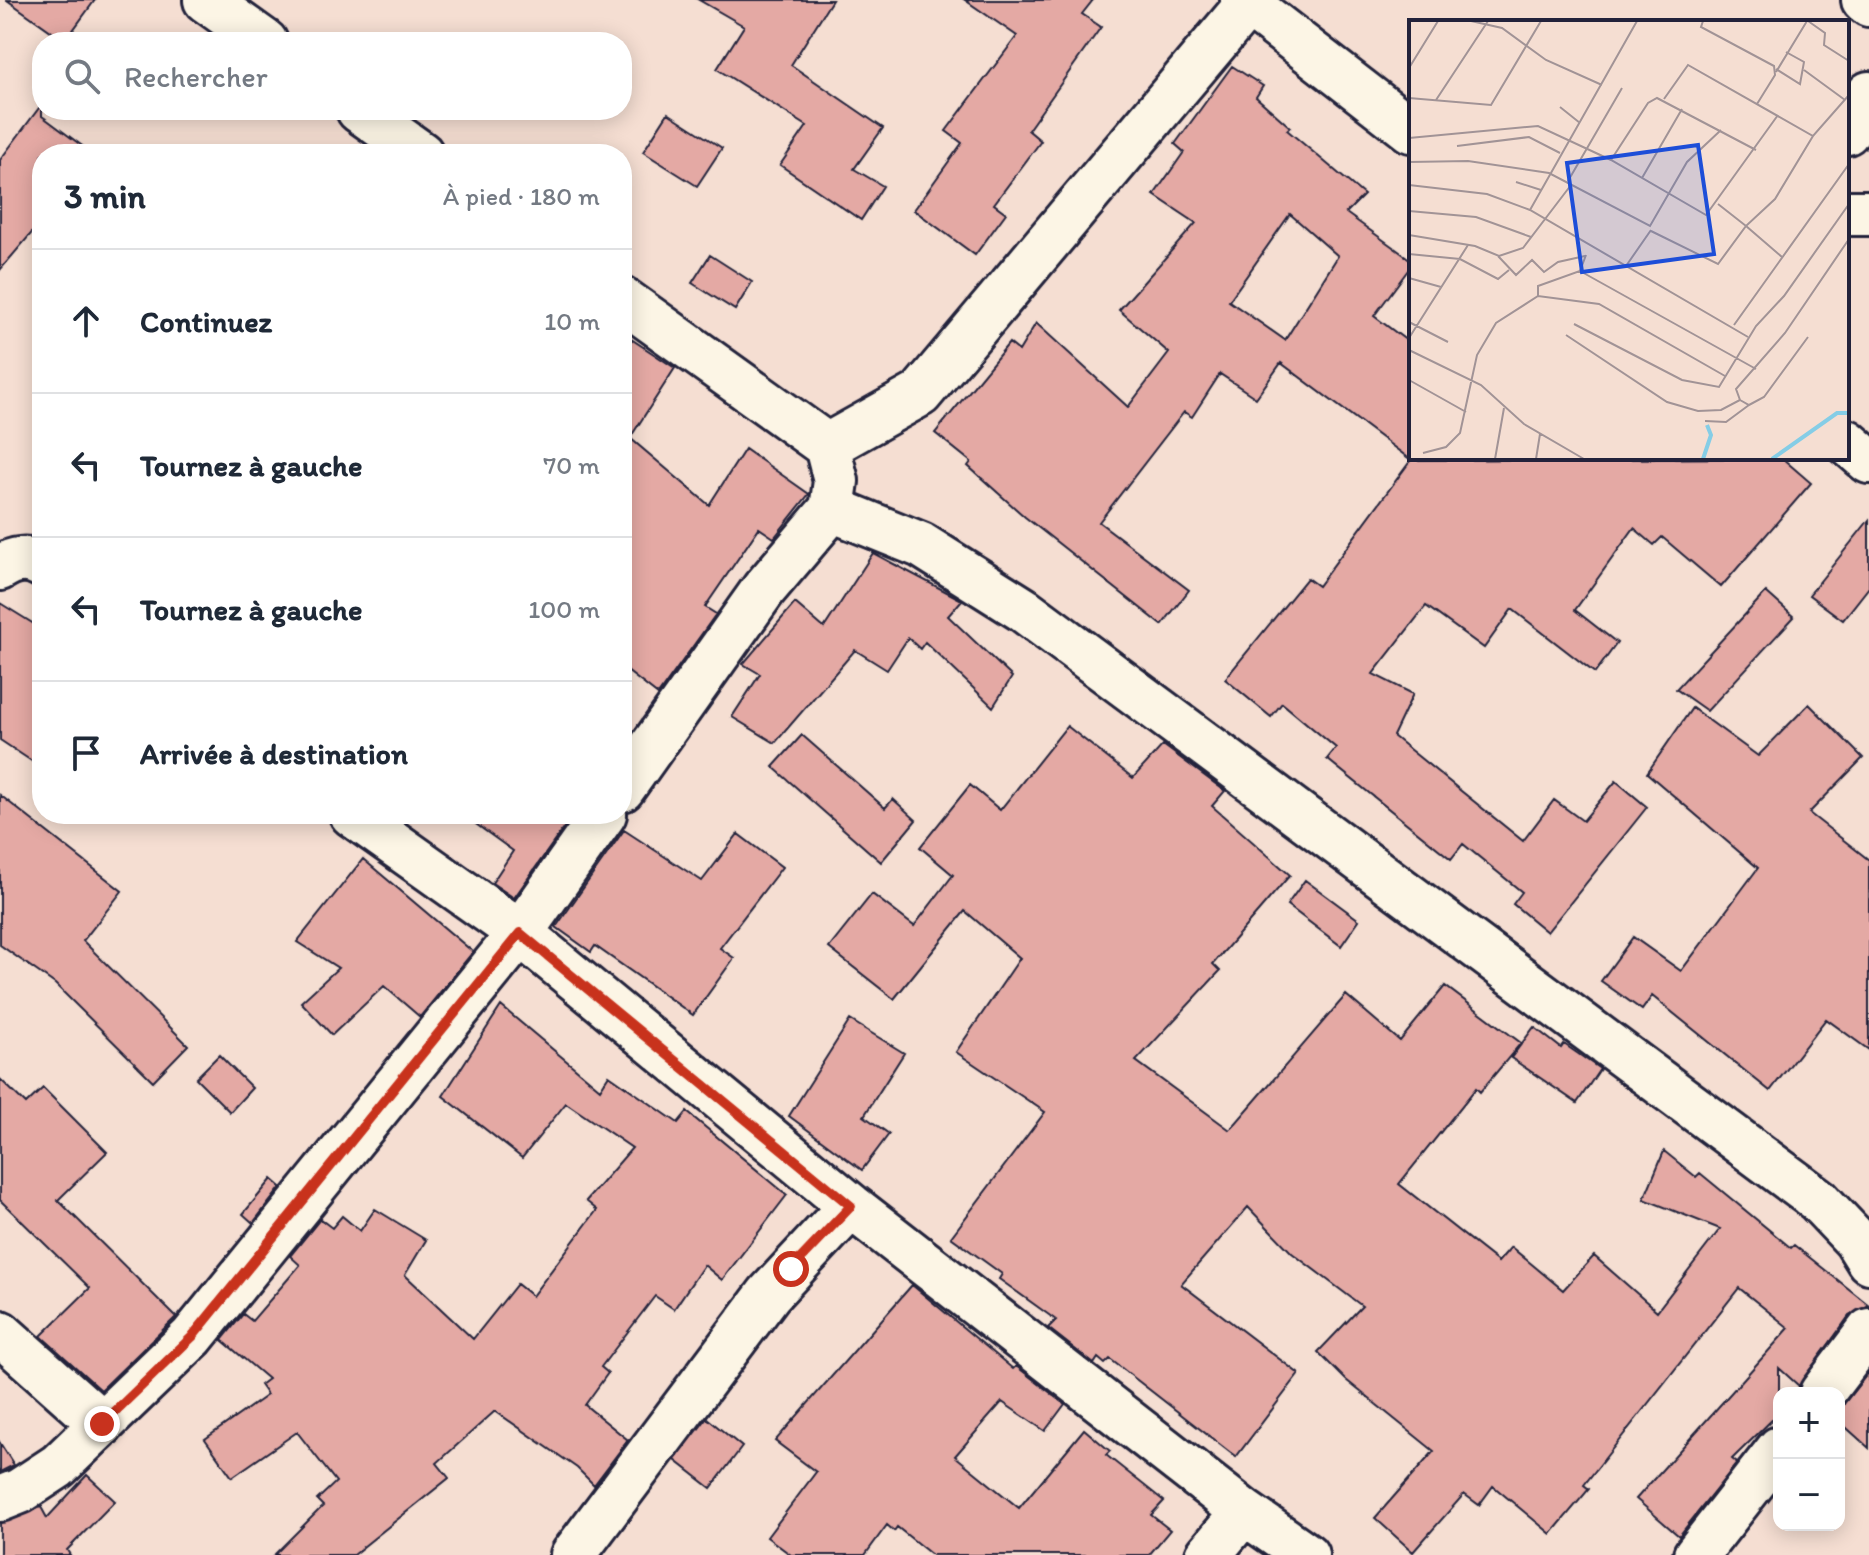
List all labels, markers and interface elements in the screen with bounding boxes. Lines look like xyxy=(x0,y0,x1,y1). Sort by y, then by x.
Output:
inset map xyxy=(1409,20,1849,460)
search box xyxy=(32,32,632,120)
icon: search xyxy=(60,54,104,98)
text: Rechercher xyxy=(124,58,268,95)
text: 3 min xyxy=(64,176,146,217)
text: À pied · 180 m xyxy=(443,180,600,212)
icon: ahead xyxy=(64,299,108,343)
text: Continuez xyxy=(140,303,272,340)
text: 10 m xyxy=(544,305,600,337)
icon: left xyxy=(64,443,108,487)
text: Tournez à gauche xyxy=(140,447,362,484)
text: 70 m xyxy=(543,449,600,481)
icon: left xyxy=(64,587,108,631)
text: Tournez à gauche xyxy=(140,591,362,628)
text: 100 m xyxy=(528,593,600,625)
icon: arrive xyxy=(64,731,108,775)
text: Arrivée à destination xyxy=(140,735,408,772)
route start xyxy=(773,1251,809,1287)
map controls xyxy=(1773,1387,1845,1531)
button: + xyxy=(1773,1387,1845,1459)
route end xyxy=(84,1406,120,1442)
button: − xyxy=(1773,1459,1845,1531)

